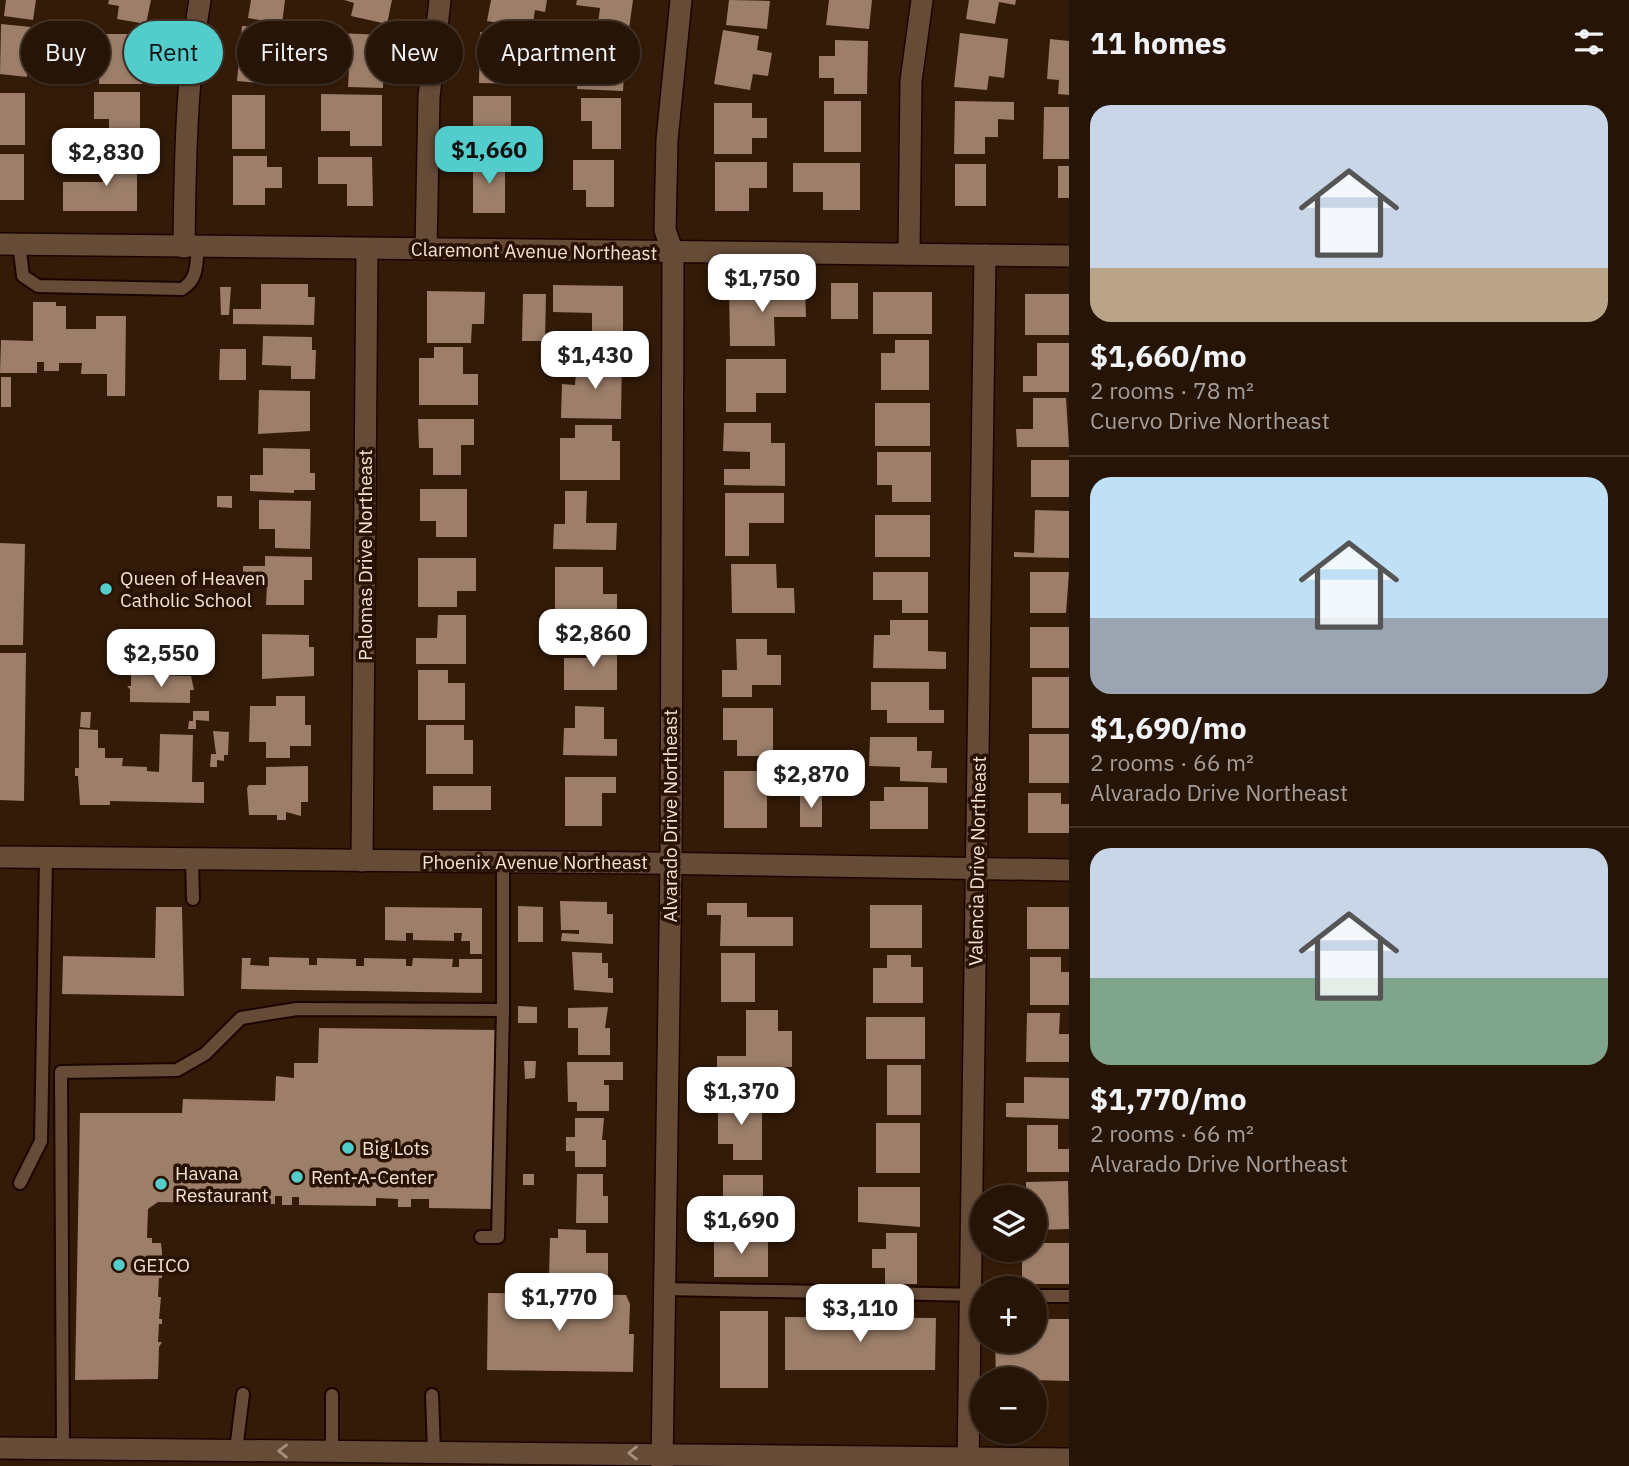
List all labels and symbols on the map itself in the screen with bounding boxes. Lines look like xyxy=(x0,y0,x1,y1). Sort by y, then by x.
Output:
pin: $1,660 xyxy=(432,127,546,186)
pin: $2,830 xyxy=(49,128,163,188)
street label: Claremont Avenue Northeast xyxy=(411,237,657,265)
pin: $1,750 xyxy=(705,254,819,314)
pin: $1,430 xyxy=(538,332,652,391)
street label: Palomas Drive Northeast xyxy=(353,449,377,661)
place label: Queen of Heaven Catholic School xyxy=(120,566,266,612)
marker: Queen of Heaven Catholic School xyxy=(98,581,114,597)
pin: $2,860 xyxy=(536,610,650,669)
pin: $2,550 xyxy=(104,630,218,689)
street label: Alvarado Drive Northeast xyxy=(658,709,682,923)
pin: $2,870 xyxy=(754,750,868,810)
street label: Valencia Drive Northeast xyxy=(963,756,991,966)
street label: Phoenix Avenue Northeast xyxy=(422,850,648,874)
pin: $1,370 xyxy=(684,1068,798,1127)
place label: Big Lots xyxy=(362,1136,430,1160)
marker: Big Lots xyxy=(340,1140,356,1156)
place label: Havana Restaurant xyxy=(175,1161,269,1207)
place label: Rent-A-Center xyxy=(311,1165,434,1189)
marker: Rent-A-Center xyxy=(289,1169,305,1185)
marker: Havana Restaurant xyxy=(153,1176,169,1192)
pin: $1,690 xyxy=(684,1196,798,1256)
place label: GEICO xyxy=(133,1253,190,1277)
marker: GEICO xyxy=(111,1257,127,1273)
pin: $1,770 xyxy=(502,1274,616,1333)
pin: $3,110 xyxy=(803,1284,917,1344)
one-way arrow xyxy=(278,1443,288,1459)
one-way arrow xyxy=(628,1445,638,1461)

